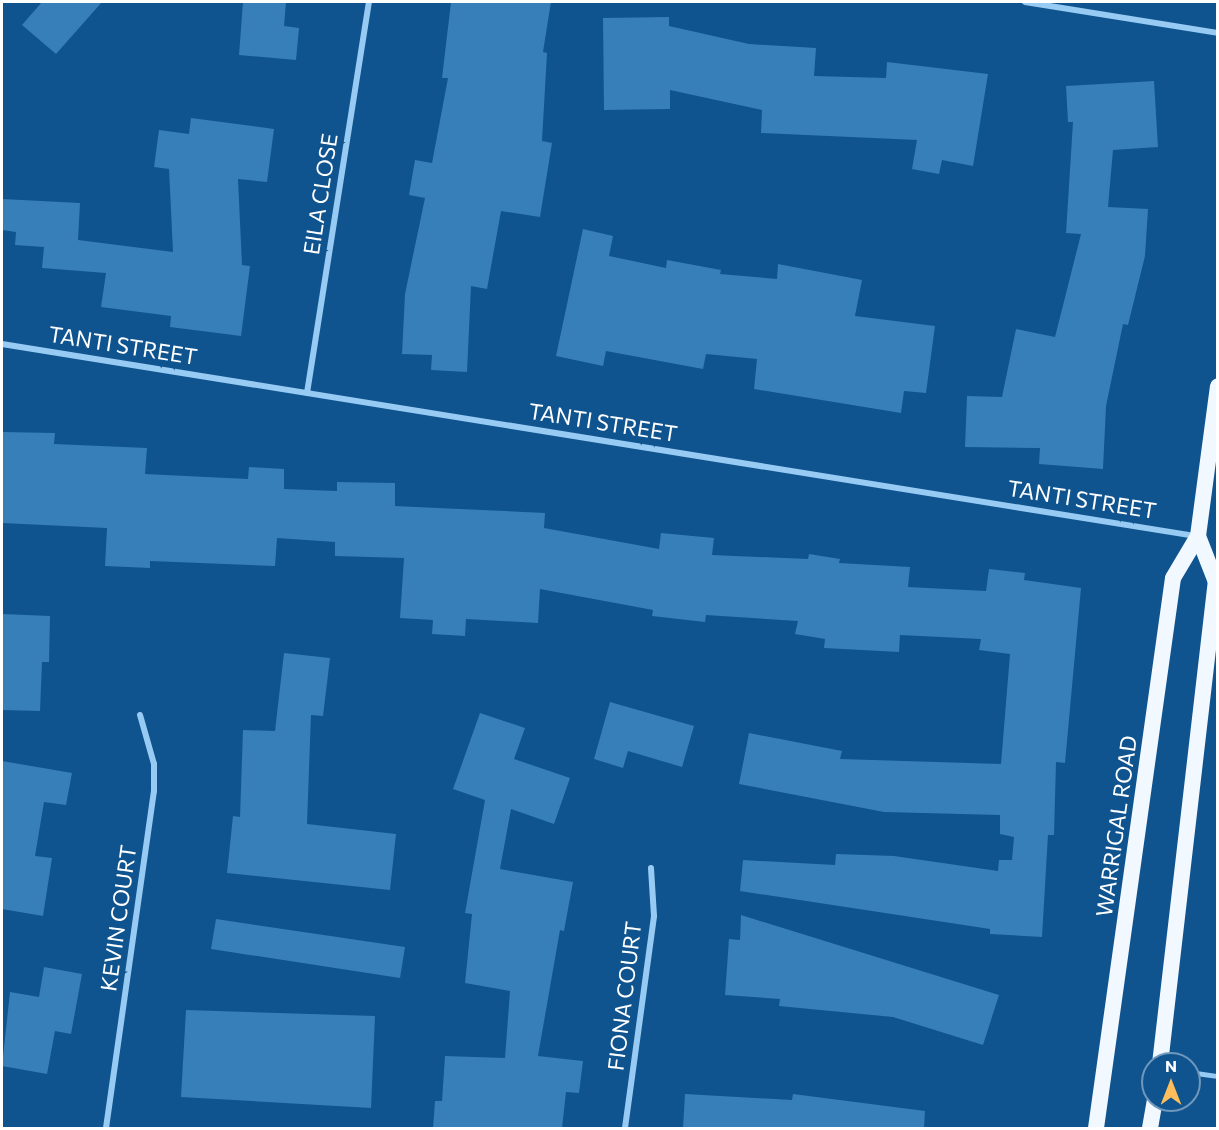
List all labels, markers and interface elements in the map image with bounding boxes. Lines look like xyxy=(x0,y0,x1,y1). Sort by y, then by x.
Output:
street label: EILA CLOSE xyxy=(297,131,343,257)
street label: TANTI STREET xyxy=(47,320,199,370)
street label: TANTI STREET xyxy=(527,397,679,447)
street label: TANTI STREET xyxy=(1006,474,1158,524)
street label: WARRIGAL ROAD xyxy=(1090,734,1142,918)
street label: KEVIN COURT xyxy=(95,843,141,993)
street label: FIONA COURT xyxy=(602,920,646,1072)
north arrow xyxy=(1141,1052,1201,1112)
text: N xyxy=(1165,1056,1177,1075)

